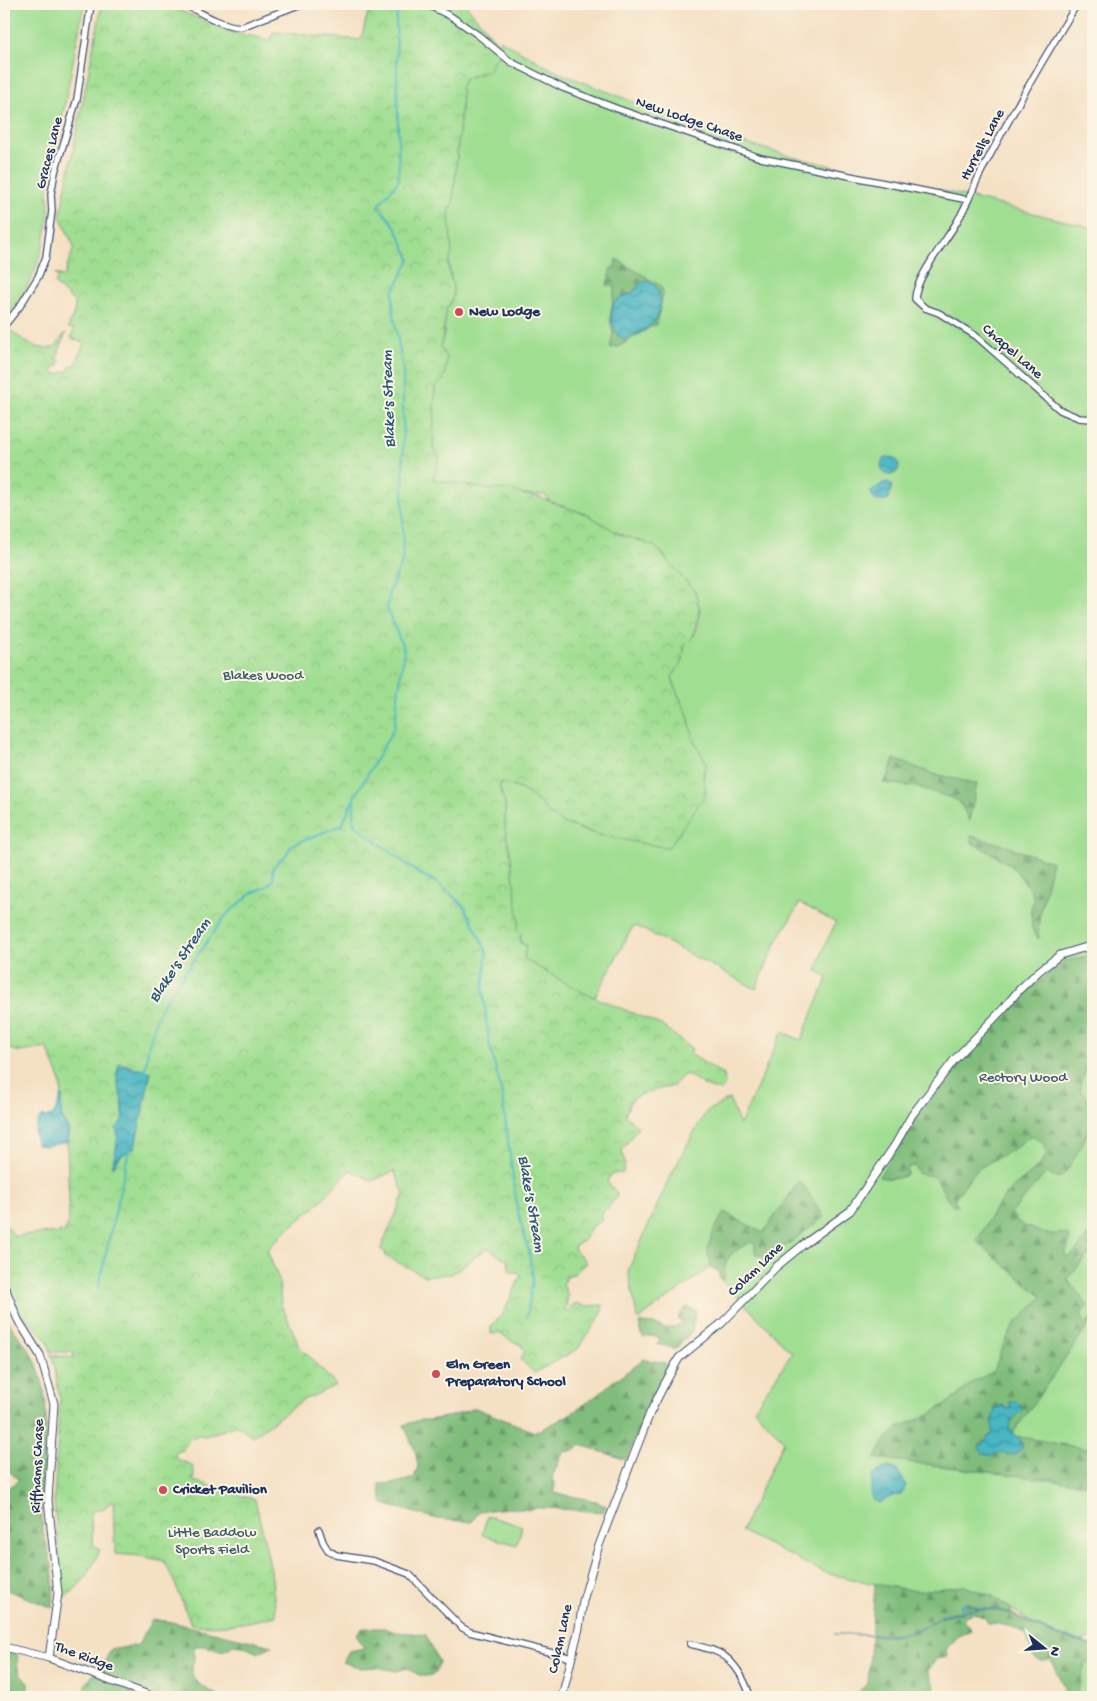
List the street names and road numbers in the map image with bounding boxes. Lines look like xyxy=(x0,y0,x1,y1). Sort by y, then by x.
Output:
street label: New Lodge Chase xyxy=(633,93,745,147)
street label: Hurrells Lane xyxy=(957,106,1009,184)
street label: Graces Lane xyxy=(32,115,68,191)
street label: Chapel Lane xyxy=(978,321,1046,384)
street label: Colam Lane xyxy=(724,1239,788,1301)
street label: Riffhams Chase xyxy=(27,1418,49,1513)
street label: Colam Lane xyxy=(545,1602,577,1675)
street label: The Ridge xyxy=(51,1638,116,1676)

